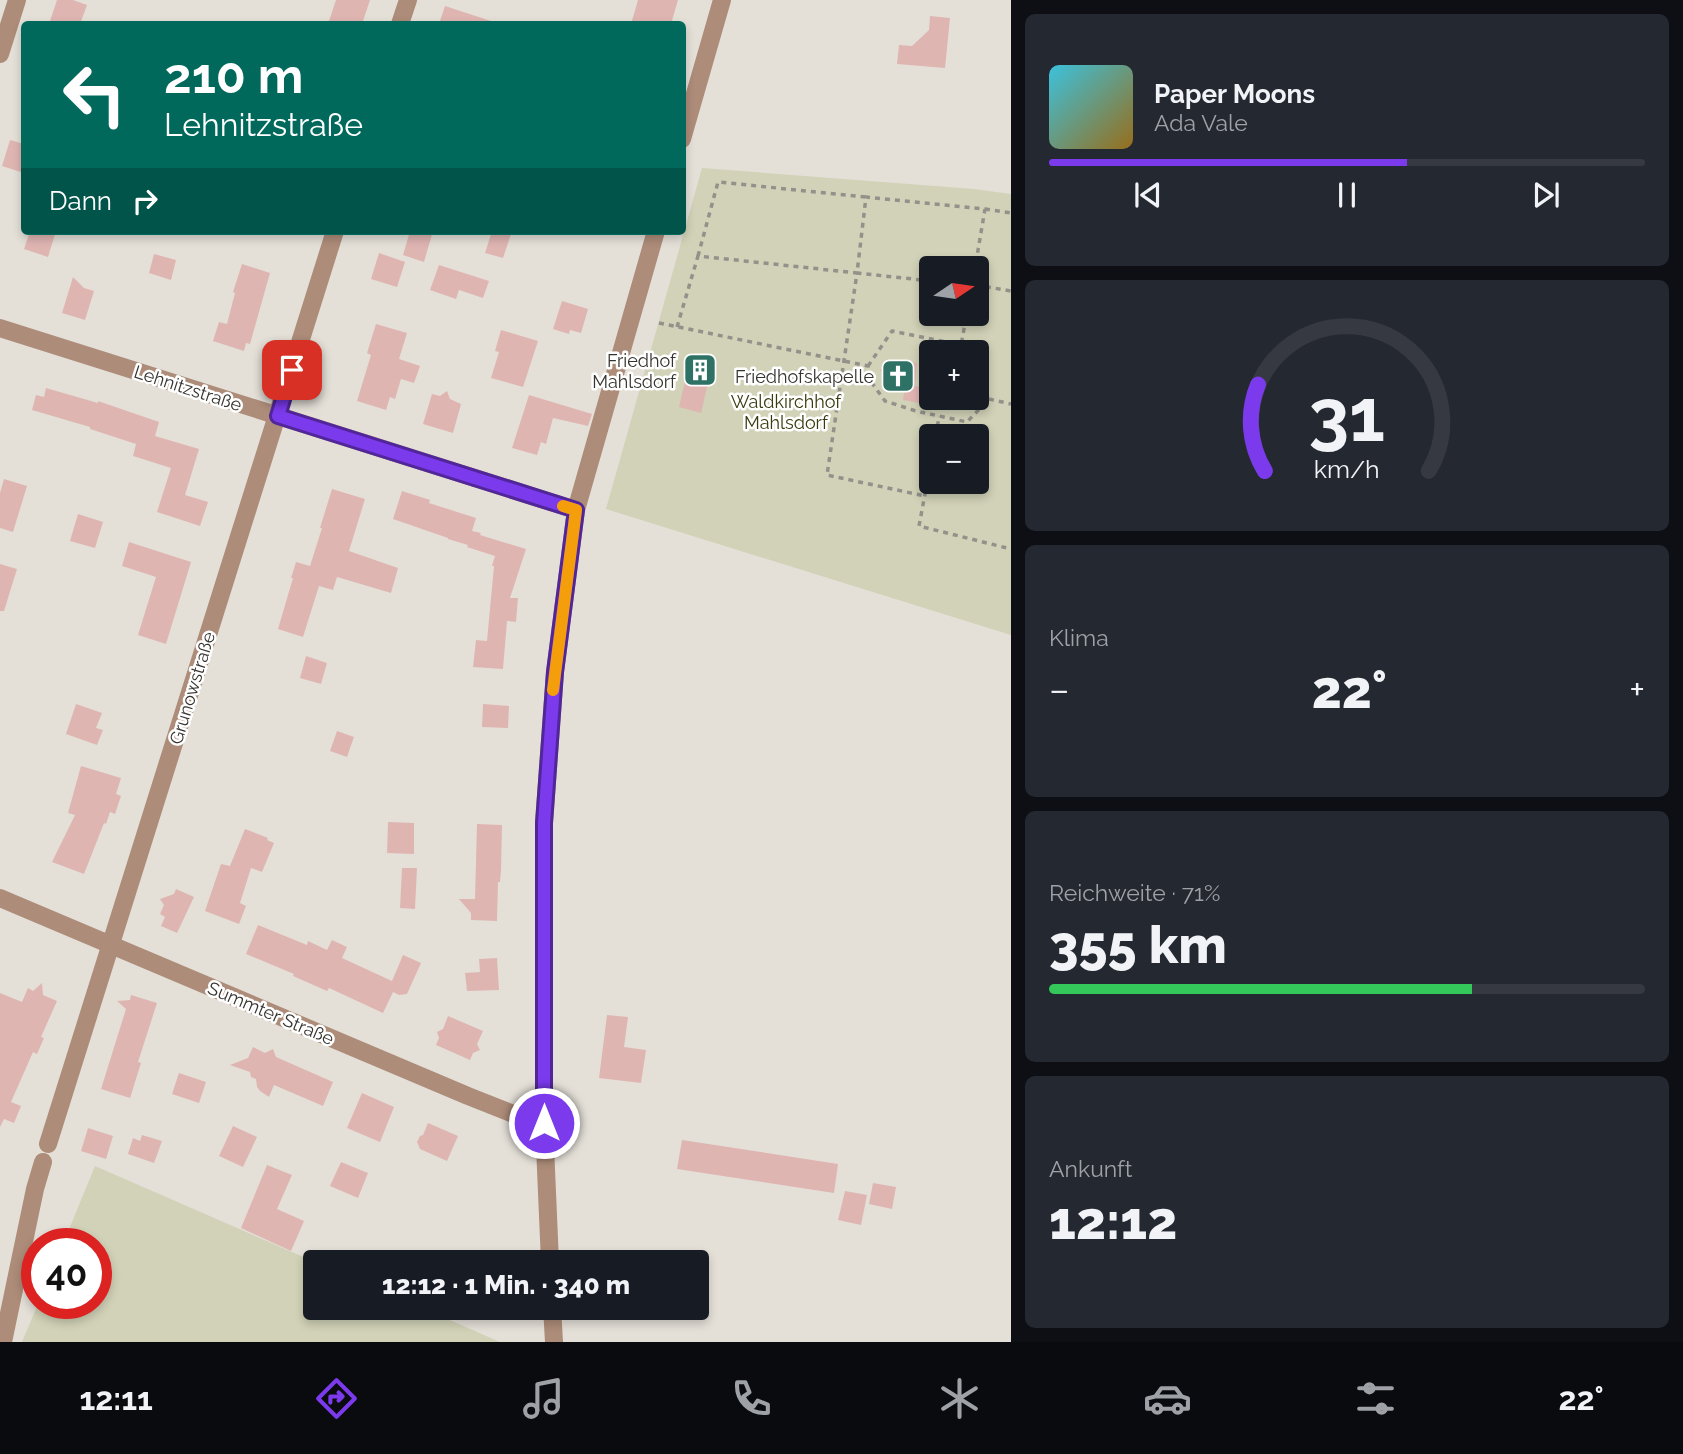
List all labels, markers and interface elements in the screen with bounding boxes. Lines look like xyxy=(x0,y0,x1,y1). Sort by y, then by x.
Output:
text: 210 m xyxy=(164,47,303,104)
icon: left xyxy=(49,49,140,140)
text: Paper Moons xyxy=(1154,79,1315,109)
text: Lehnitzstraße xyxy=(164,106,363,143)
text: Ada Vale xyxy=(1154,109,1248,136)
icon: previous xyxy=(1129,176,1167,214)
icon: pause xyxy=(1328,176,1366,214)
icon: next xyxy=(1527,176,1565,214)
icon: right xyxy=(126,182,164,220)
text: Dann xyxy=(49,186,112,216)
north arrow xyxy=(919,256,989,326)
map controls xyxy=(919,256,989,494)
pin xyxy=(262,340,322,400)
button: + xyxy=(919,340,989,410)
place label: Friedhof Mahlsdorf xyxy=(592,350,677,392)
icon: arrive xyxy=(273,351,311,389)
building icon: Friedhof Mahlsdorf xyxy=(681,351,719,389)
church icon: Friedhofskapelle xyxy=(879,357,917,395)
street label: Lehnitzstraße xyxy=(132,361,245,415)
place label: Friedhofskapelle xyxy=(735,366,874,387)
text: 31 xyxy=(1309,374,1385,459)
park label: Waldkirchhof Mahlsdorf xyxy=(731,391,842,433)
button: − xyxy=(919,424,989,494)
text: km/h xyxy=(1314,454,1380,484)
text: Klima xyxy=(1049,624,1109,651)
street label: Grunowstraße xyxy=(165,629,219,747)
text: 22° xyxy=(1312,659,1387,720)
text: − xyxy=(1049,667,1069,712)
text: + xyxy=(1629,667,1645,712)
text: Reichweite · 71% xyxy=(1049,879,1220,906)
text: 355 km xyxy=(1049,914,1227,975)
street label: Summter Straße xyxy=(205,977,338,1049)
position arrow xyxy=(507,1086,581,1160)
text: Ankunft xyxy=(1049,1155,1132,1182)
text: 12:12 xyxy=(1049,1190,1177,1251)
speed limit sign: 40 xyxy=(21,1228,112,1319)
text: 12:12 · 1 Min. · 340 m xyxy=(382,1270,630,1300)
icon: directions xyxy=(312,1374,361,1423)
icon: music xyxy=(519,1374,568,1423)
icon: phone xyxy=(727,1374,776,1423)
icon: climate xyxy=(935,1374,984,1423)
icon: car xyxy=(1143,1374,1192,1423)
icon: filters xyxy=(1351,1374,1400,1423)
text: 12:11 xyxy=(79,1380,153,1417)
text: 22° xyxy=(1558,1380,1604,1417)

